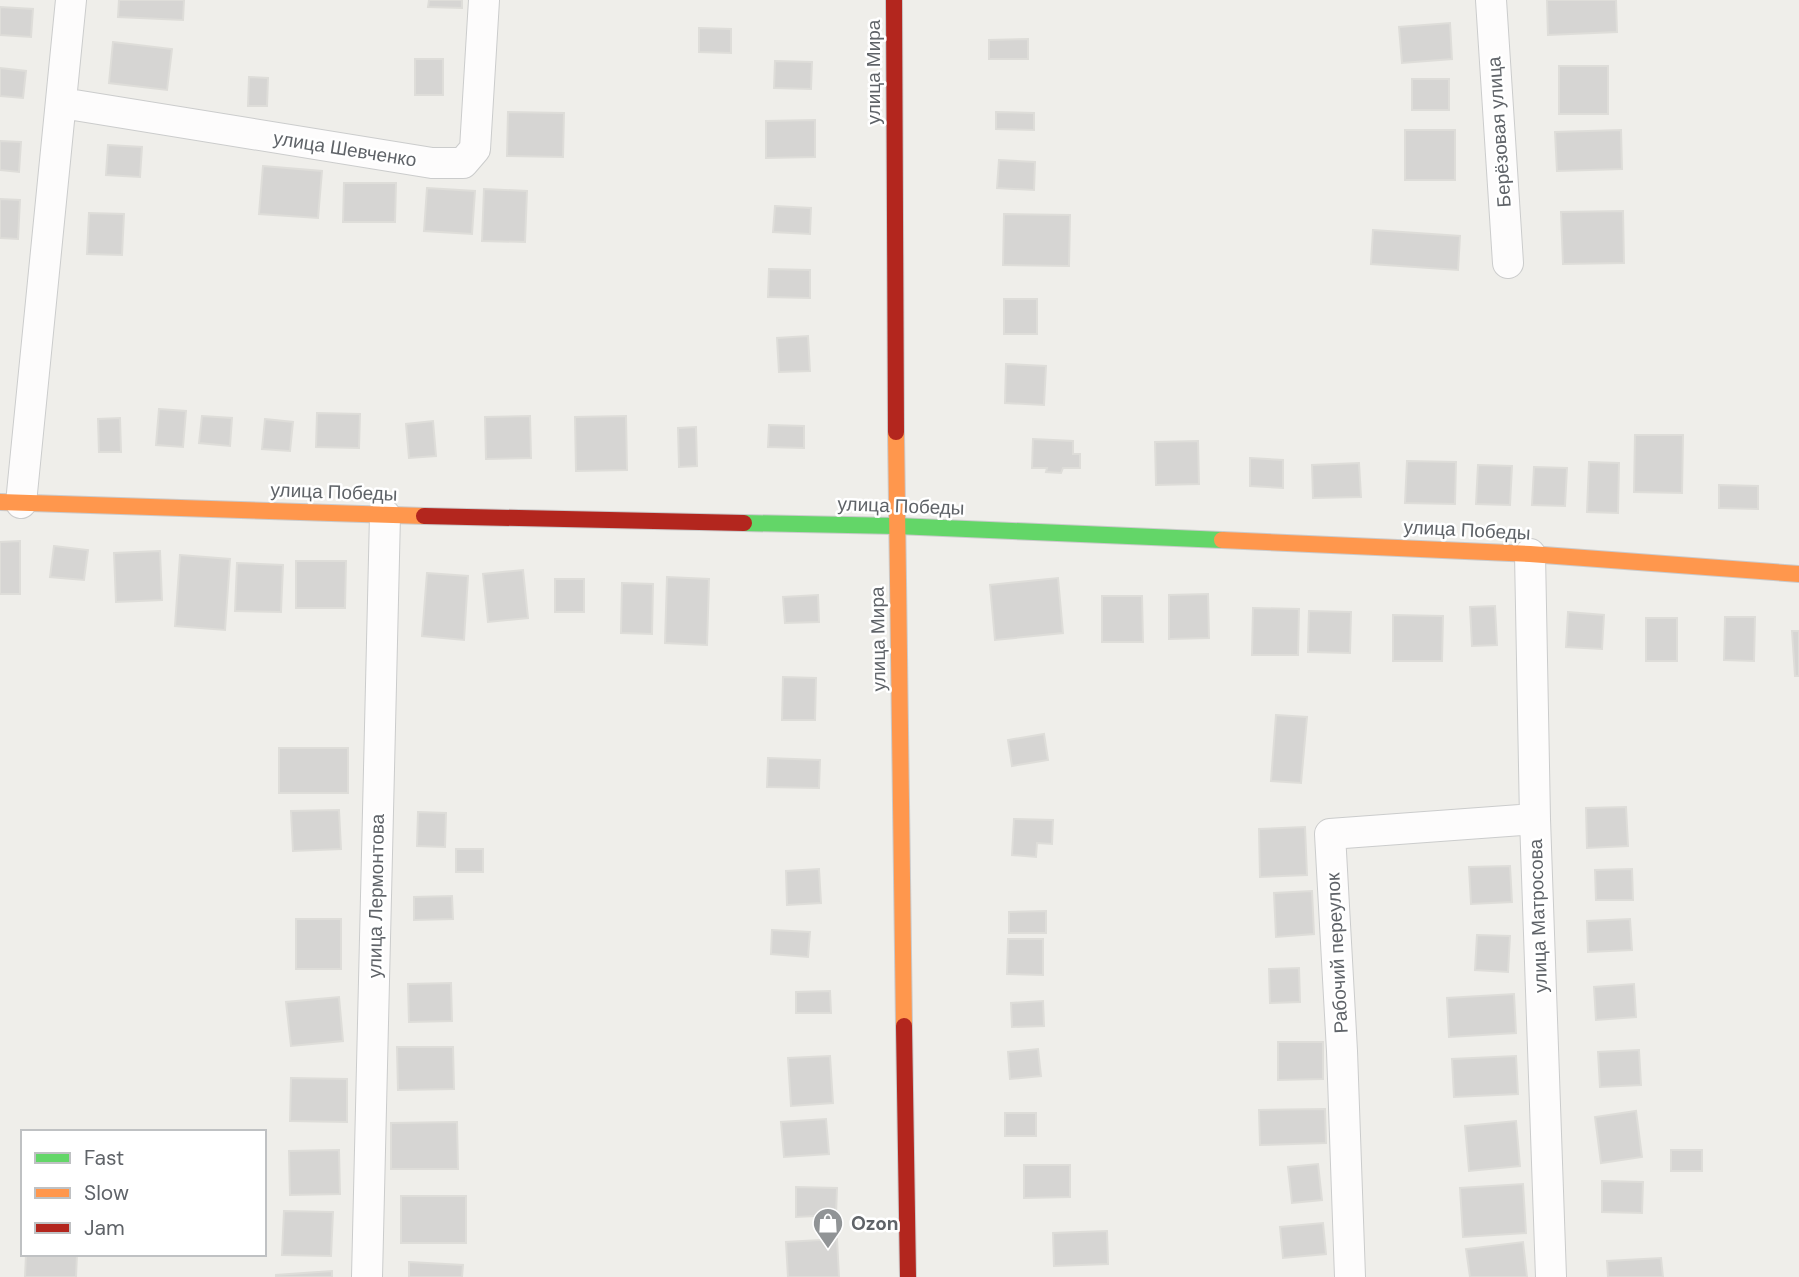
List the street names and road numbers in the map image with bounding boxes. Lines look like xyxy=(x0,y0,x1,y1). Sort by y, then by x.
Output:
street label: улица Мира xyxy=(861,19,886,124)
street label: Берёзовая улица xyxy=(1481,55,1517,208)
street label: улица Шевченко xyxy=(272,125,418,173)
street label: улица Победы xyxy=(270,477,398,507)
street label: улица Победы xyxy=(837,491,965,521)
street label: улица Победы xyxy=(1403,514,1531,546)
street label: улица Мира xyxy=(865,586,891,692)
street label: улица Лермонтова xyxy=(362,813,390,978)
street label: улица Матросова xyxy=(1523,838,1553,993)
street label: Рабочий переулок xyxy=(1320,871,1354,1034)

